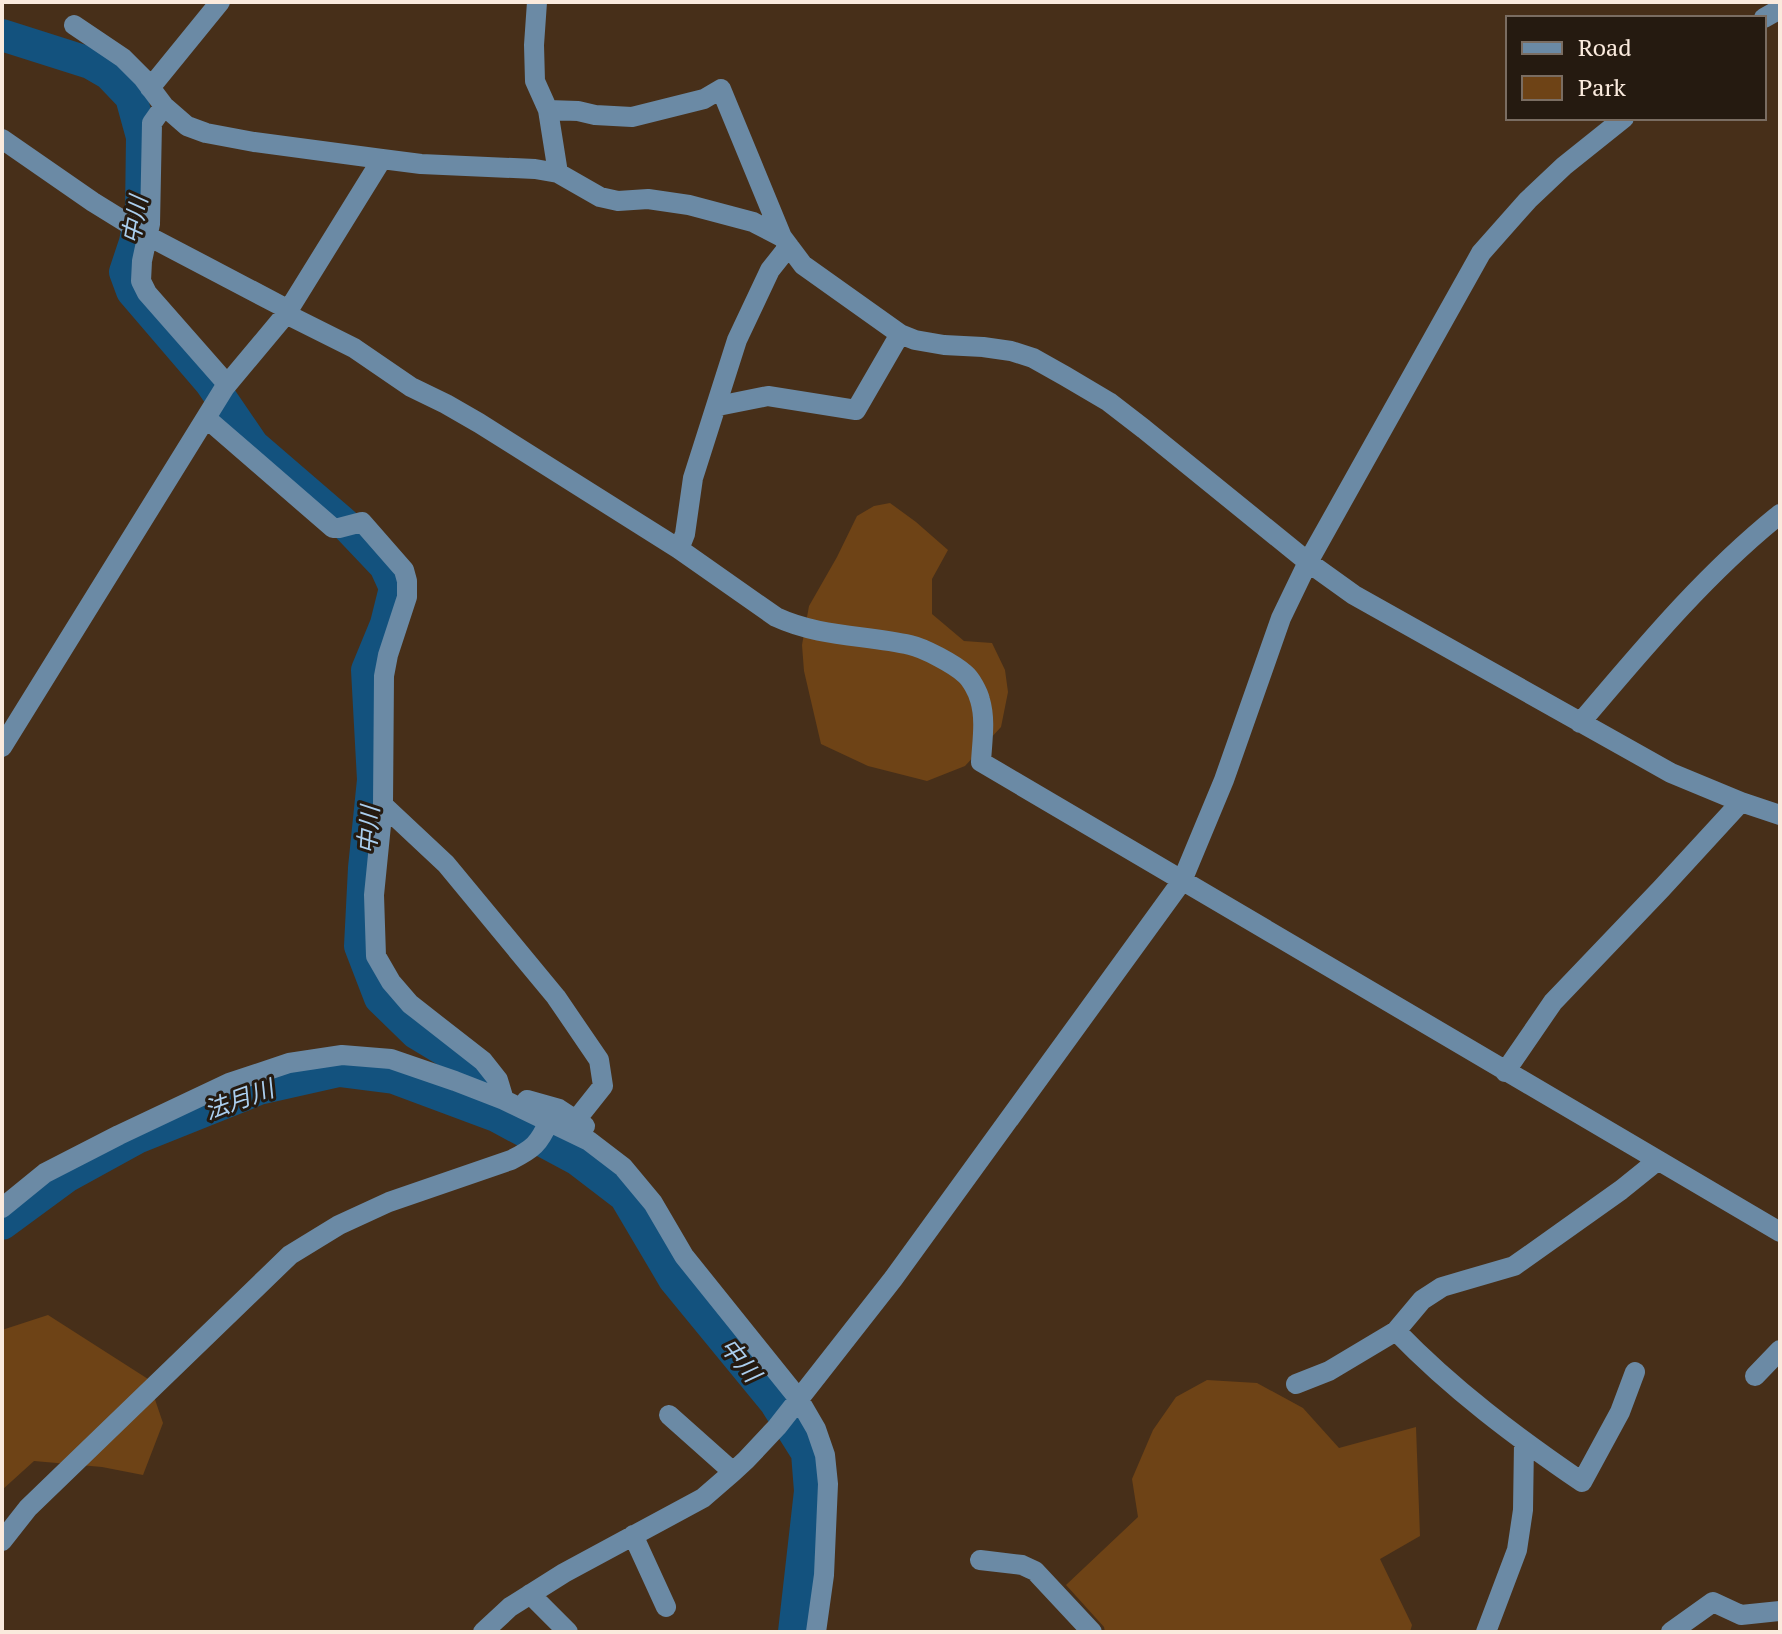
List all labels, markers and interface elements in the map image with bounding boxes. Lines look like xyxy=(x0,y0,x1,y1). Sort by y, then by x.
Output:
legend xyxy=(1506,16,1766,120)
text: Road xyxy=(1578,31,1632,63)
text: Park xyxy=(1578,71,1627,103)
water label: 中川 xyxy=(114,190,154,246)
water label: 中川 xyxy=(350,802,386,855)
water label: 法月川 xyxy=(199,1071,281,1126)
water label: 中川 xyxy=(713,1331,770,1390)

